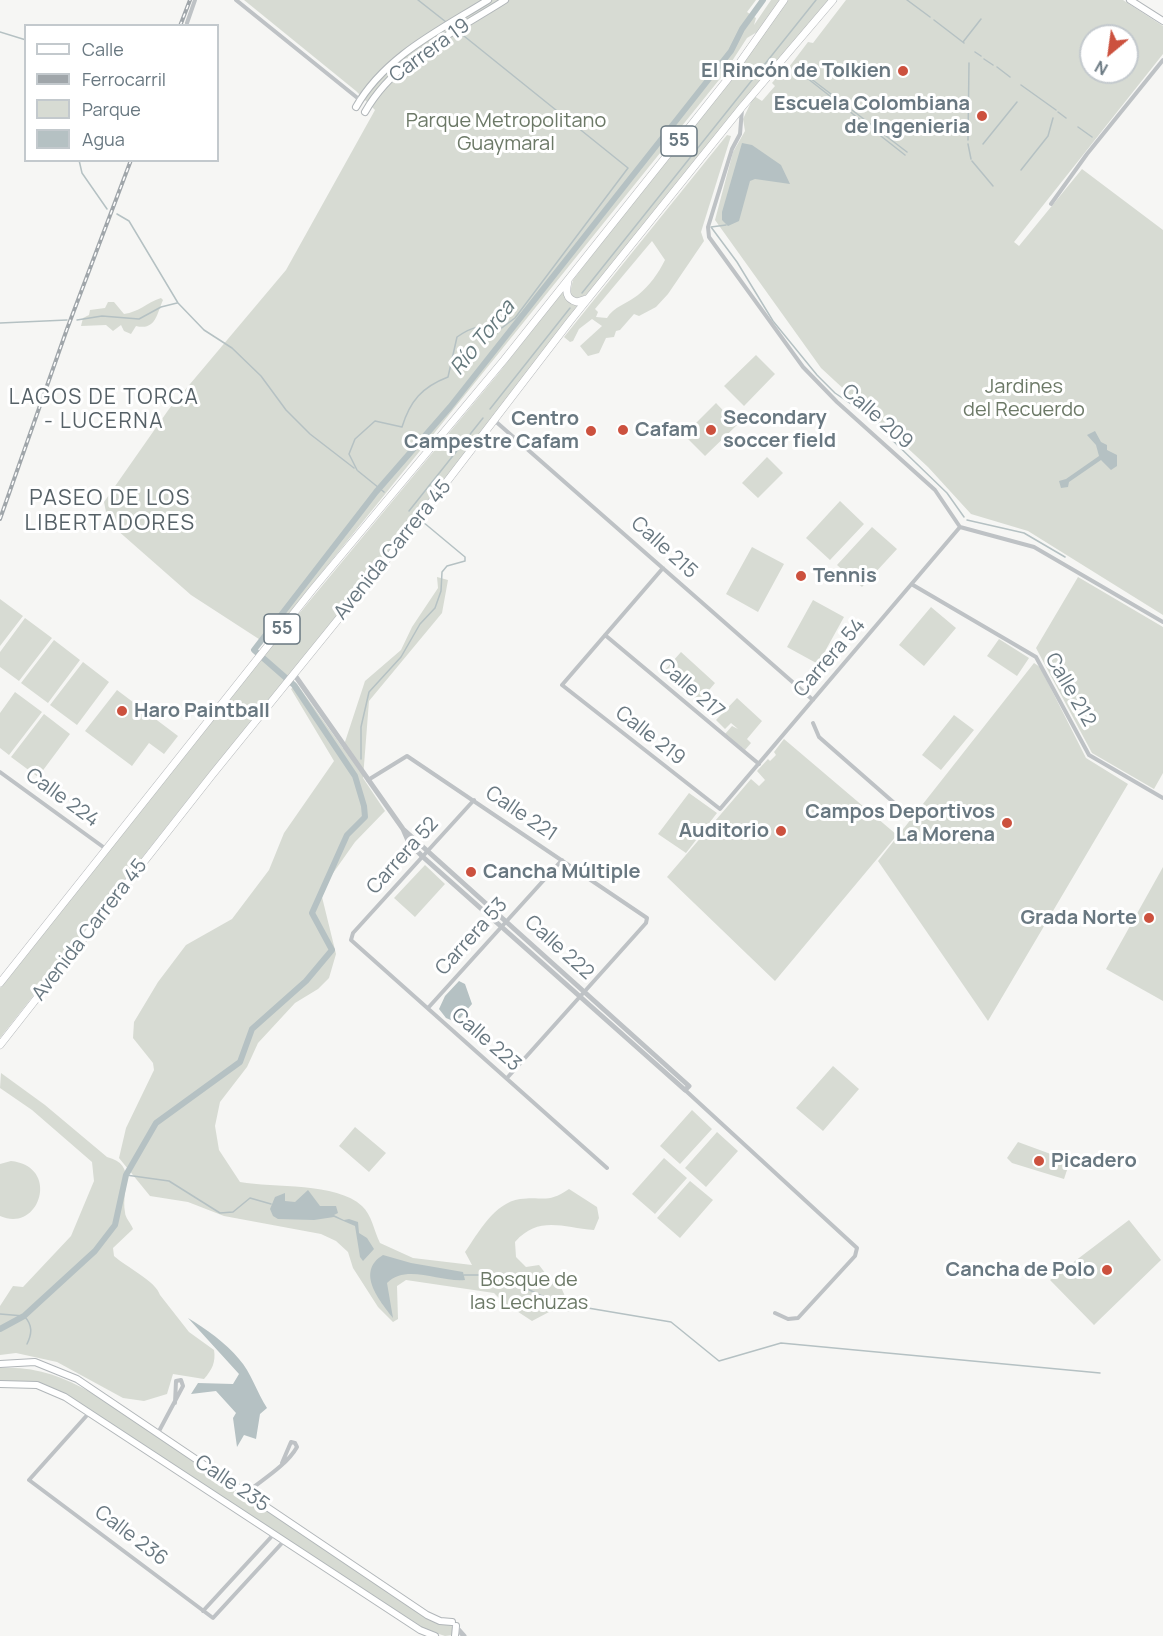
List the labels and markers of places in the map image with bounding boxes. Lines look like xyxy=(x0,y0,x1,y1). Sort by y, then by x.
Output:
place label: El Rincón de Tolkien xyxy=(701,59,891,83)
marker: El Rincón de Tolkien xyxy=(896,64,910,78)
place label: Escuela Colombiana de Ingenieria xyxy=(774,92,970,139)
marker: Escuela Colombiana de Ingenieria xyxy=(975,109,989,123)
place label: Secondary soccer field xyxy=(723,406,836,453)
place label: Centro Campestre Cafam xyxy=(404,407,579,454)
place label: Cafam xyxy=(635,418,698,442)
marker: Cafam xyxy=(616,423,630,437)
marker: Secondary soccer field xyxy=(704,423,718,437)
marker: Centro Campestre Cafam xyxy=(584,424,598,438)
place label: Tennis xyxy=(813,564,877,588)
marker: Tennis xyxy=(794,569,808,583)
place label: Haro Paintball xyxy=(134,699,270,723)
marker: Haro Paintball xyxy=(115,704,129,718)
place label: Campos Deportivos La Morena xyxy=(805,800,995,847)
marker: Campos Deportivos La Morena xyxy=(1000,816,1014,830)
place label: Auditorio xyxy=(679,819,769,843)
marker: Auditorio xyxy=(774,824,788,838)
place label: Cancha Múltiple xyxy=(483,860,641,884)
marker: Cancha Múltiple xyxy=(464,865,478,879)
place label: Grada Norte xyxy=(1020,906,1137,930)
marker: Grada Norte xyxy=(1142,911,1156,925)
place label: Picadero xyxy=(1051,1149,1137,1173)
marker: Picadero xyxy=(1032,1154,1046,1168)
place label: Cancha de Polo xyxy=(946,1258,1095,1282)
marker: Cancha de Polo xyxy=(1100,1263,1114,1277)

